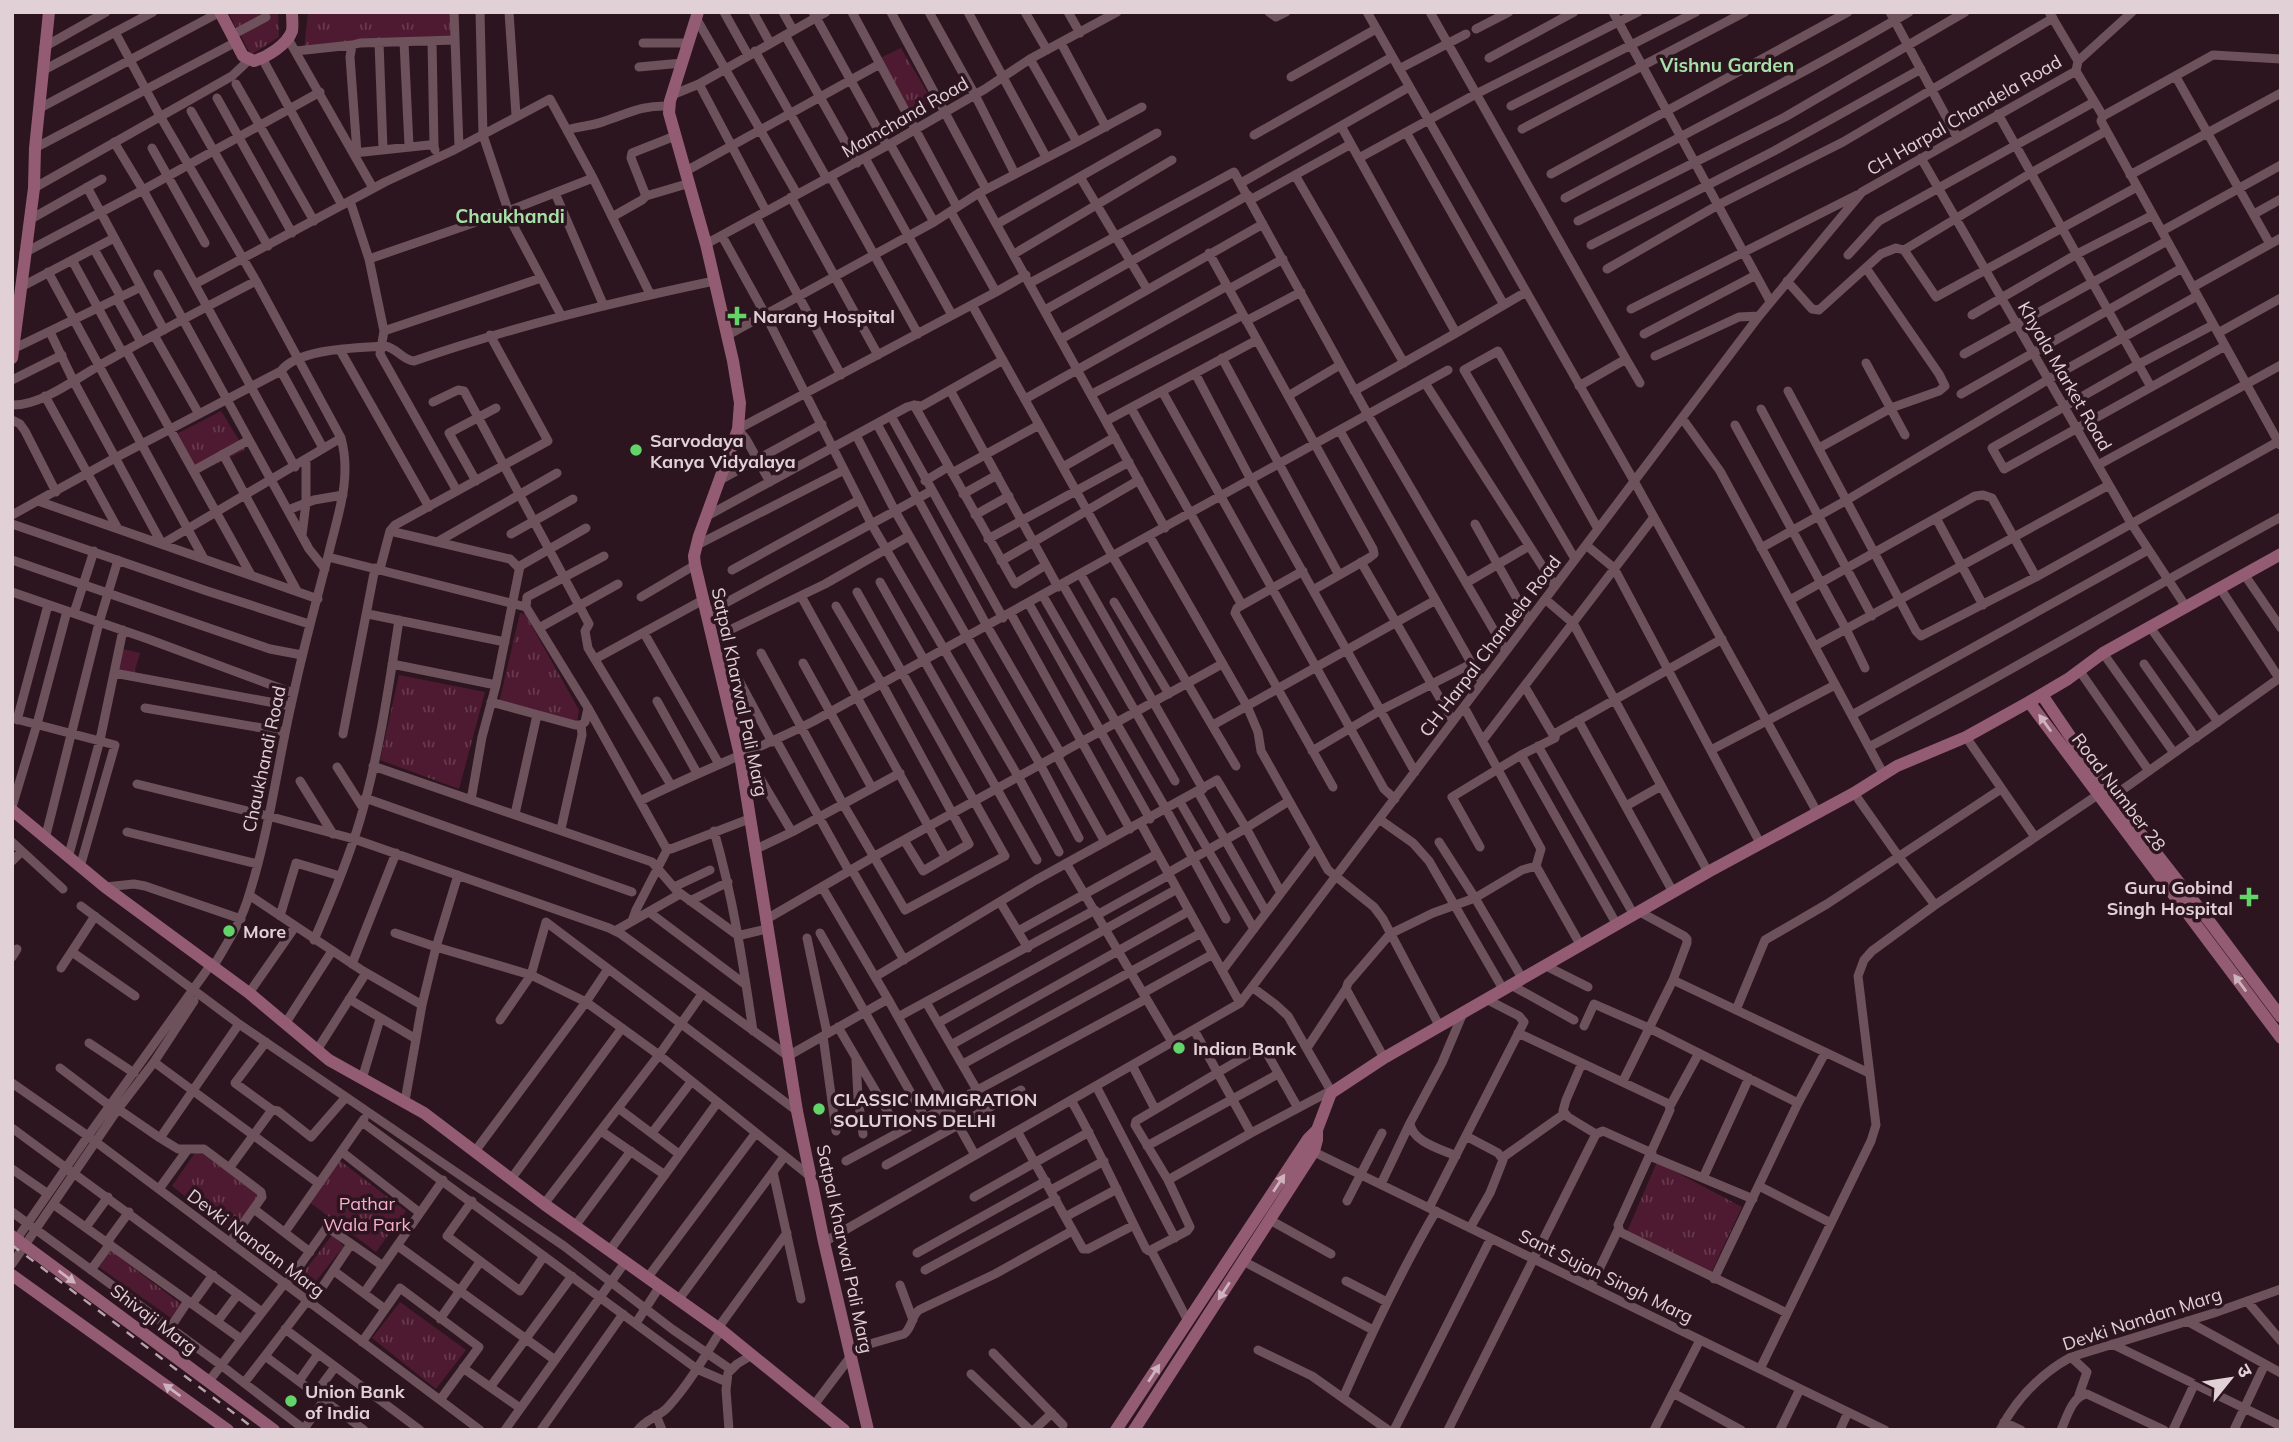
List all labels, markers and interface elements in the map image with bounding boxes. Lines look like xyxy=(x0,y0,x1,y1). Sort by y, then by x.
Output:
street label: CH Harpal Chandela Road xyxy=(1862,50,2066,180)
district label: Vishnu Garden xyxy=(1659,53,1794,77)
street label: Mamchand Road xyxy=(838,71,972,163)
district label: Chaukhandi xyxy=(455,204,565,228)
street label: Khyala Market Road xyxy=(2013,297,2117,455)
place label: Narang Hospital xyxy=(753,305,895,328)
marker: Narang Hospital xyxy=(727,306,747,326)
place label: Sarvodaya Kanya Vidyalaya xyxy=(650,429,796,473)
marker: Sarvodaya Kanya Vidyalaya xyxy=(628,442,644,458)
street label: CH Harpal Chandela Road xyxy=(1414,551,1566,741)
street label: Satpal Kharwal Pali Marg xyxy=(707,586,773,798)
street label: Chaukhandi Road xyxy=(237,684,291,834)
one-way arrow xyxy=(2038,714,2052,732)
street label: Road Number 28 xyxy=(2067,728,2171,856)
place label: Guru Gobind Singh Hospital xyxy=(2107,876,2233,920)
marker: Guru Gobind Singh Hospital xyxy=(2239,887,2259,907)
place label: More xyxy=(243,920,286,943)
marker: More xyxy=(221,923,237,939)
one-way arrow xyxy=(2234,974,2248,992)
place label: Indian Bank xyxy=(1193,1037,1297,1060)
marker: Indian Bank xyxy=(1171,1040,1187,1056)
place label: CLASSIC IMMIGRATION SOLUTIONS DELHI xyxy=(833,1088,1037,1132)
marker: CLASSIC IMMIGRATION SOLUTIONS DELHI xyxy=(811,1101,827,1117)
street label: Satpal Kharwal Pali Marg xyxy=(812,1143,878,1355)
one-way arrow xyxy=(1272,1174,1286,1192)
street label: Devki Nandan Marg xyxy=(183,1184,329,1302)
park label: Pathar Wala Park xyxy=(323,1192,411,1236)
street label: Sant Sujan Singh Marg xyxy=(1515,1224,1697,1328)
one-way arrow xyxy=(58,1269,76,1283)
street label: Shivaji Marg xyxy=(106,1279,202,1359)
one-way arrow xyxy=(1217,1281,1230,1301)
street label: Devki Nandan Marg xyxy=(2059,1282,2225,1356)
north arrow xyxy=(2195,1344,2265,1414)
text: उ xyxy=(2232,1360,2258,1382)
one-way arrow xyxy=(1147,1363,1160,1382)
place label: Union Bank of India xyxy=(305,1380,406,1424)
one-way arrow xyxy=(163,1383,181,1397)
marker: Union Bank of India xyxy=(283,1393,299,1409)

